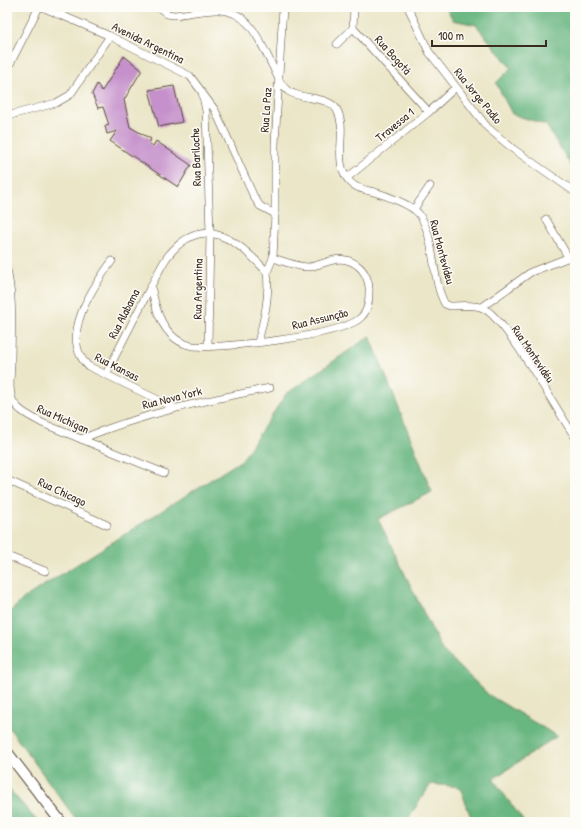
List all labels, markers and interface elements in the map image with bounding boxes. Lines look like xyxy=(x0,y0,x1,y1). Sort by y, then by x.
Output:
street label: Avenida Argentina xyxy=(109,18,188,68)
scale bar xyxy=(432,22,546,48)
text: 100 m xyxy=(438,27,464,44)
street label: Rua Bogotá xyxy=(371,31,416,78)
street label: Rua Jorge Padlo xyxy=(450,64,506,127)
street label: Rua La Paz xyxy=(255,87,276,133)
street label: Travessa 1 xyxy=(372,104,418,146)
street label: Rua Bariloche xyxy=(186,127,205,186)
street label: Rua Montevídeu xyxy=(426,218,459,286)
street label: Rua Argentina xyxy=(188,258,207,319)
street label: Rua Alabama xyxy=(104,286,144,342)
street label: Rua Assunção xyxy=(290,303,350,334)
street label: Rua Montevidéu xyxy=(508,322,559,386)
street label: Rua Kansas xyxy=(92,348,143,385)
street label: Rua Nova York xyxy=(140,382,204,413)
street label: Rua Michigan xyxy=(34,400,92,438)
street label: Rua Chicago xyxy=(35,473,89,510)

